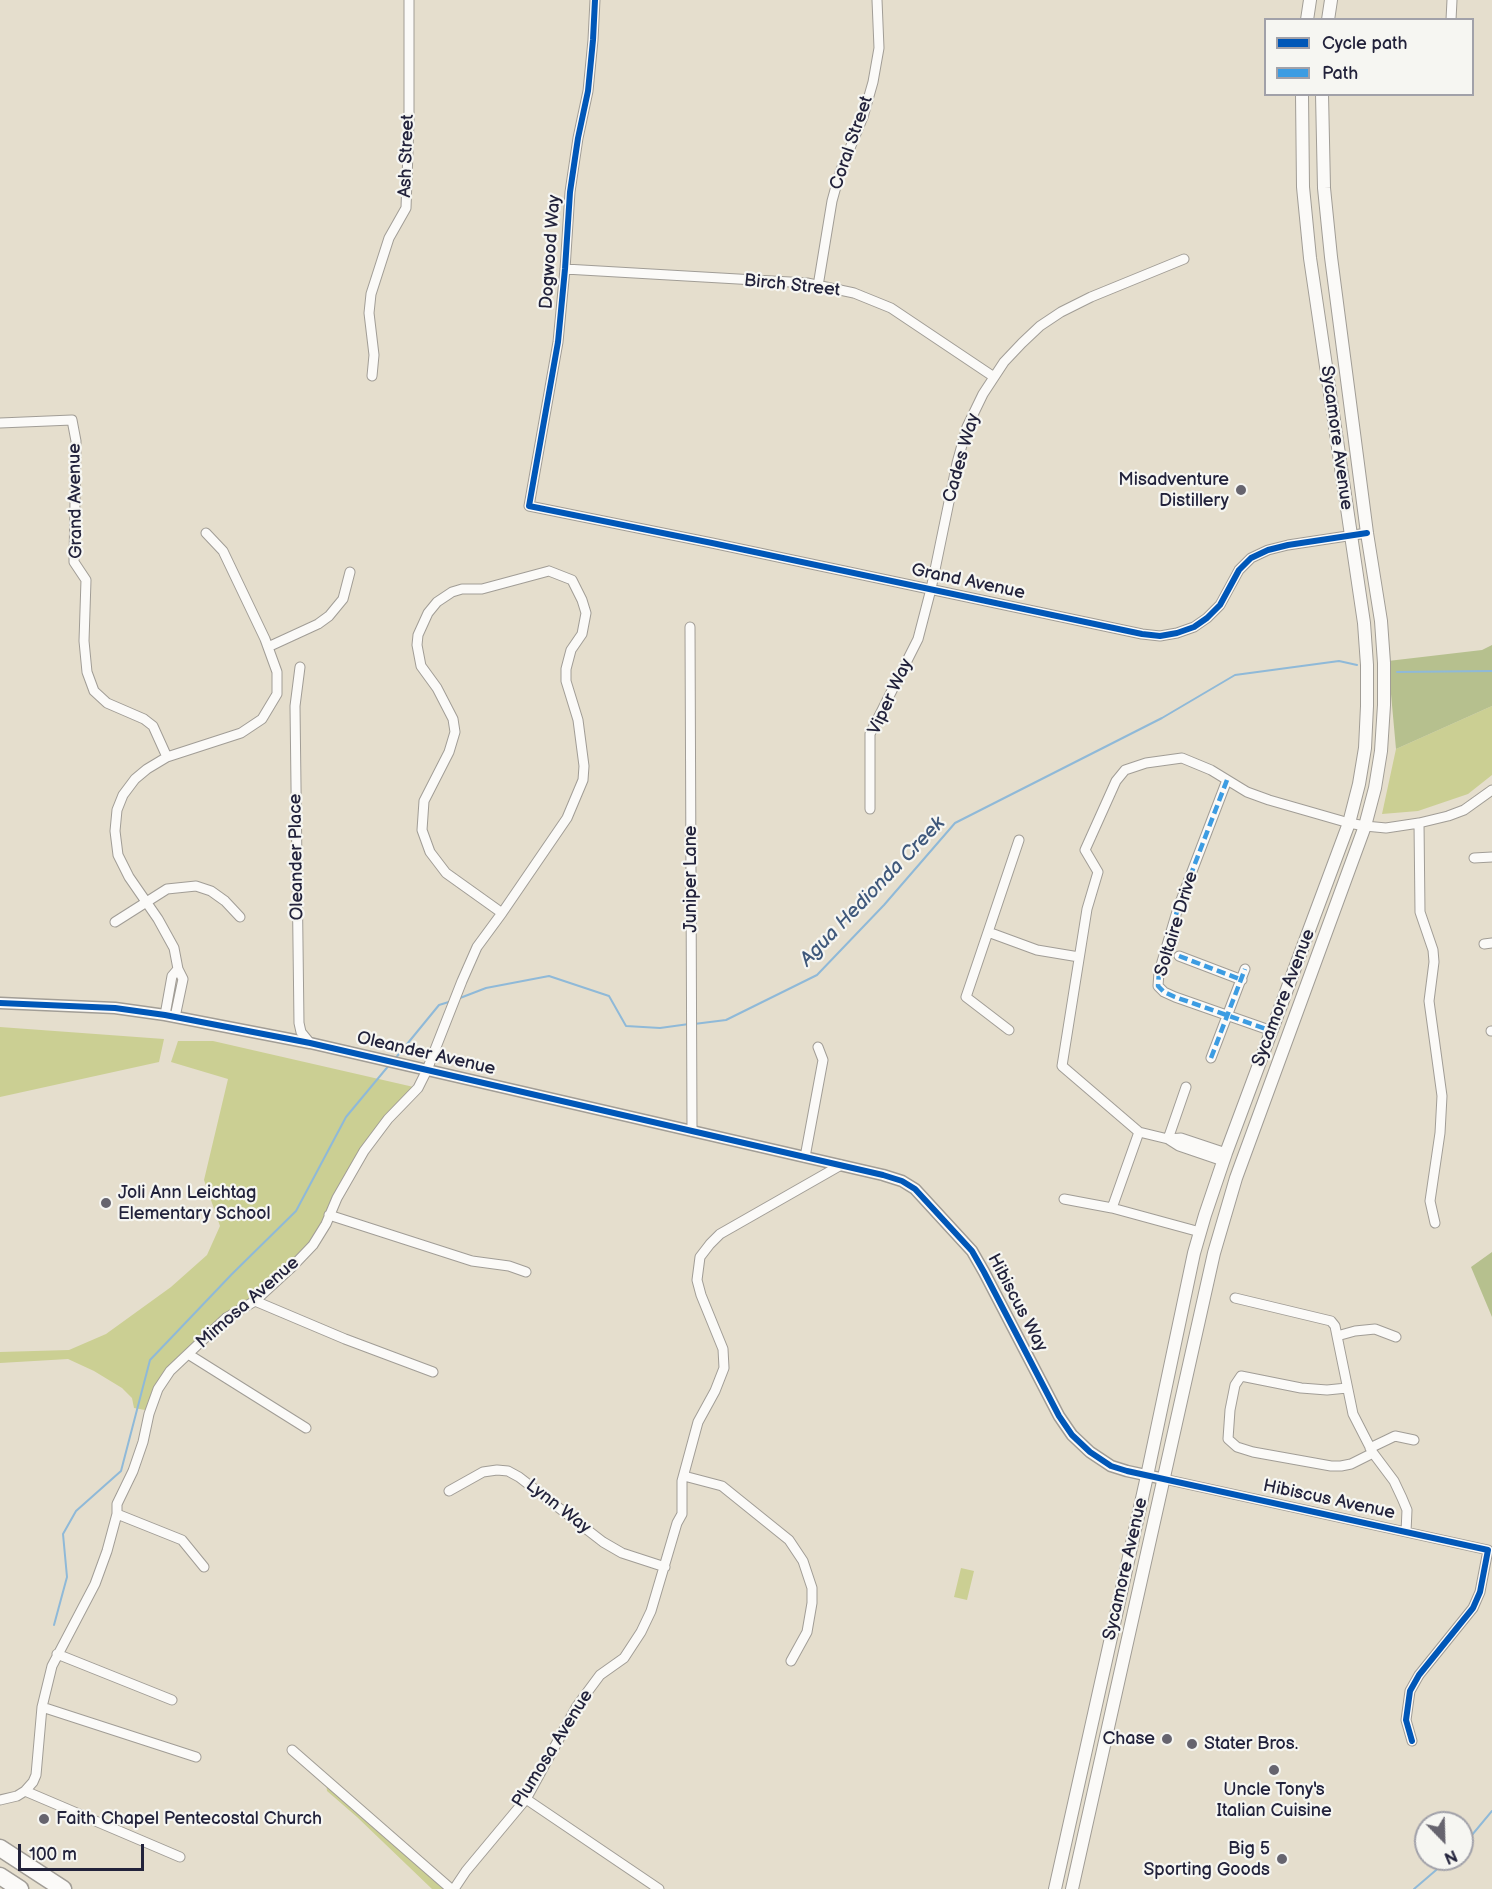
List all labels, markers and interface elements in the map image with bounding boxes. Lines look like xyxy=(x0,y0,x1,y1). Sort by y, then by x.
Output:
legend xyxy=(1264,18,1474,96)
text: Cycle path xyxy=(1322,33,1408,54)
text: Path xyxy=(1322,63,1358,84)
street label: Coral Street xyxy=(826,93,878,193)
street label: Ash Street xyxy=(395,114,419,198)
street label: Dogwood Way xyxy=(536,194,566,310)
street label: Birch Street xyxy=(743,270,841,302)
street label: Sycamore Avenue xyxy=(1315,364,1357,512)
street label: Cades Way xyxy=(939,411,985,505)
street label: Grand Avenue xyxy=(64,443,88,559)
place label: Misadventure Distillery xyxy=(1118,469,1229,512)
marker: Misadventure Distillery xyxy=(1234,483,1248,497)
street label: Grand Avenue xyxy=(909,559,1027,605)
street label: Viper Way xyxy=(864,655,918,739)
street label: Oleander Place xyxy=(285,794,309,920)
water label: Agua Hedionda Creek xyxy=(795,812,951,972)
street label: Juniper Lane xyxy=(680,825,702,933)
street label: Soltaire Drive xyxy=(1151,869,1203,979)
street label: Sycamore Avenue xyxy=(1248,926,1320,1070)
street label: Oleander Avenue xyxy=(355,1028,497,1080)
place label: Joli Ann Leichtag Elementary School xyxy=(118,1182,271,1224)
marker: Joli Ann Leichtag Elementary School xyxy=(99,1196,113,1210)
street label: Hibiscus Way xyxy=(982,1250,1052,1356)
street label: Mimosa Avenue xyxy=(192,1252,304,1354)
street label: Lynn Way xyxy=(521,1475,595,1539)
street label: Hibiscus Avenue xyxy=(1261,1475,1397,1525)
street label: Sycamore Avenue xyxy=(1099,1496,1153,1642)
street label: Plumosa Avenue xyxy=(508,1686,598,1812)
place label: Chase xyxy=(1102,1728,1155,1750)
marker: Chase xyxy=(1160,1732,1174,1746)
place label: Stater Bros. xyxy=(1204,1733,1298,1755)
marker: Stater Bros. xyxy=(1185,1737,1199,1751)
marker: Uncle Tony's Italian Cuisine xyxy=(1267,1763,1281,1777)
place label: Uncle Tony's Italian Cuisine xyxy=(1216,1779,1332,1822)
place label: Faith Chapel Pentecostal Church xyxy=(56,1808,322,1830)
north arrow xyxy=(1414,1811,1474,1871)
marker: Faith Chapel Pentecostal Church xyxy=(37,1812,51,1826)
scale bar xyxy=(21,1832,147,1870)
place label: Big 5 Sporting Goods xyxy=(1143,1838,1270,1880)
text: 100 m xyxy=(29,1844,77,1865)
text: N xyxy=(1441,1845,1460,1867)
marker: Big 5 Sporting Goods xyxy=(1275,1852,1289,1866)

